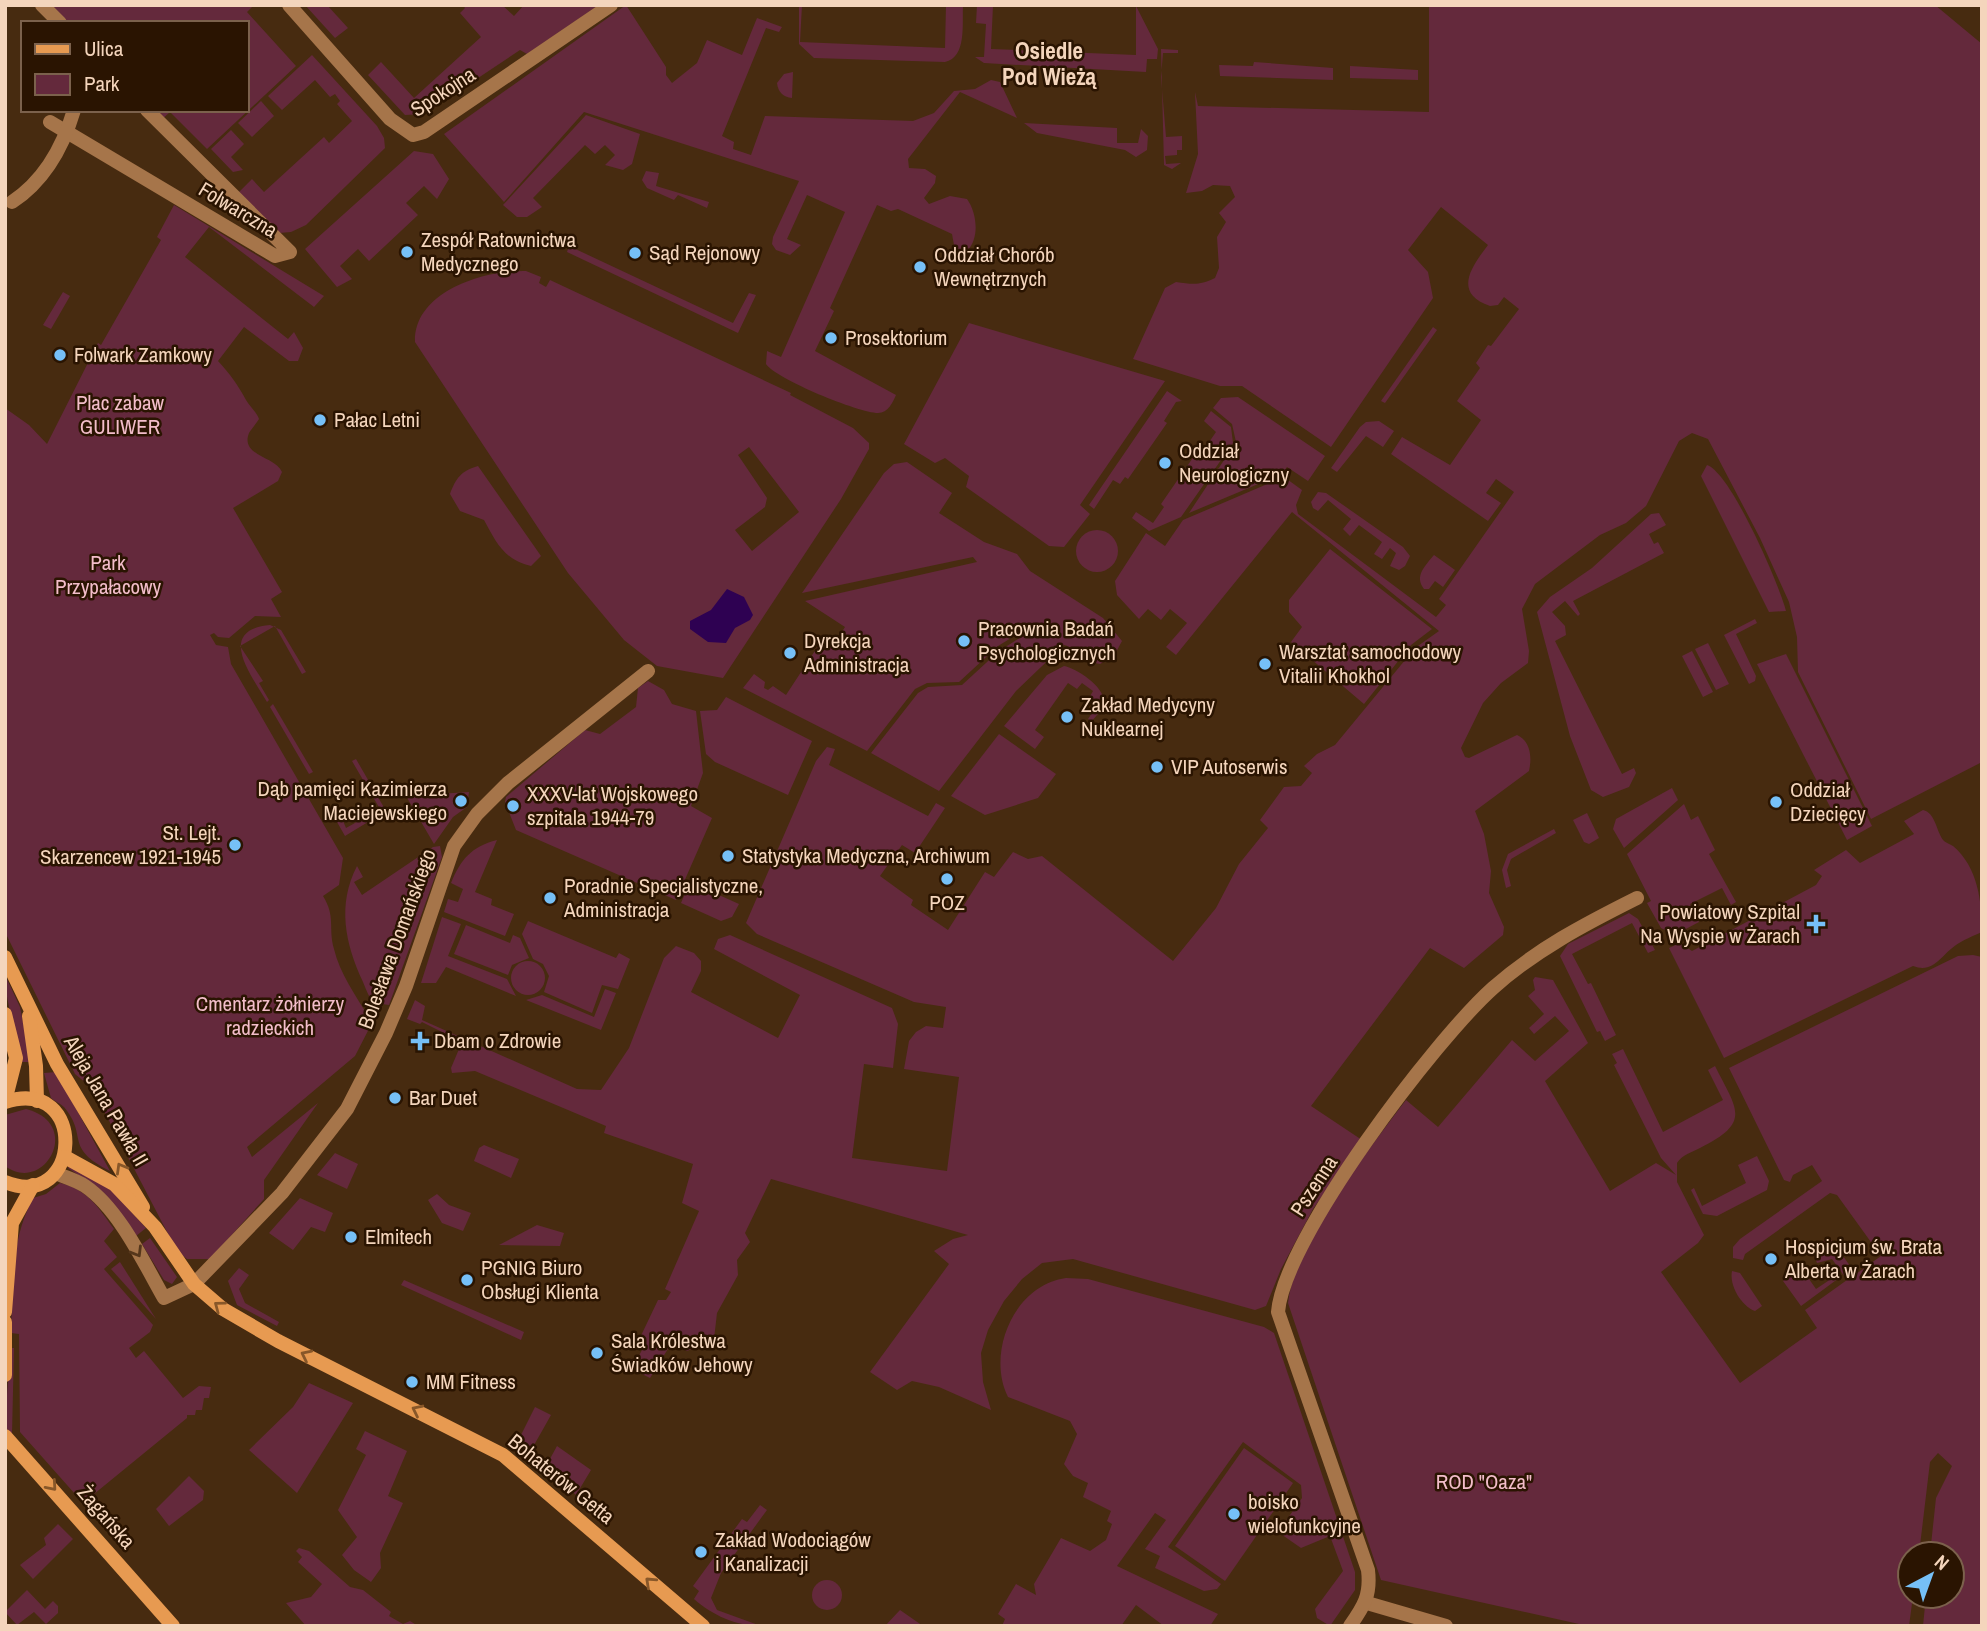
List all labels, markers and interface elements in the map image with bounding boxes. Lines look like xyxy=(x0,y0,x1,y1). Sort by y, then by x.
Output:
legend xyxy=(21,21,248,112)
text: Ulica xyxy=(84,34,124,63)
district label: Osiedle Pod Wieżą xyxy=(1002,35,1098,92)
street label: Spokojna xyxy=(405,60,481,123)
text: Park xyxy=(84,69,120,98)
street label: Folwarczna xyxy=(193,175,283,245)
place label: Zespół Ratownictwa Medycznego xyxy=(421,225,576,278)
place label: Sąd Rejonowy xyxy=(649,238,760,267)
place label: Oddział Chorób Wewnętrznych xyxy=(934,240,1055,293)
marker: Zespół Ratownictwa Medycznego xyxy=(399,244,415,260)
marker: Sąd Rejonowy xyxy=(627,245,643,261)
marker: Oddział Chorób Wewnętrznych xyxy=(912,259,928,275)
place label: Prosektorium xyxy=(845,323,947,352)
marker: Prosektorium xyxy=(823,330,839,346)
place label: Folwark Zamkowy xyxy=(74,340,212,369)
marker: Folwark Zamkowy xyxy=(52,347,68,363)
park label: Plac zabaw GULIWER xyxy=(76,388,165,441)
place label: Pałac Letni xyxy=(334,405,420,434)
marker: Pałac Letni xyxy=(312,412,328,428)
place label: Oddział Neurologiczny xyxy=(1179,436,1289,489)
marker: Oddział Neurologiczny xyxy=(1157,455,1173,471)
park label: Park Przypałacowy xyxy=(55,548,161,601)
place label: Pracownia Badań Psychologicznych xyxy=(978,614,1116,667)
place label: Dyrekcja Administracja xyxy=(803,626,910,679)
marker: Pracownia Badań Psychologicznych xyxy=(956,633,972,649)
place label: Warsztat samochodowy Vitalii Khokhol xyxy=(1279,637,1462,690)
marker: Dyrekcja Administracja xyxy=(782,645,798,661)
marker: Warsztat samochodowy Vitalii Khokhol xyxy=(1257,656,1273,672)
place label: Zakład Medycyny Nuklearnej xyxy=(1081,690,1215,743)
marker: Zakład Medycyny Nuklearnej xyxy=(1059,709,1075,725)
place label: VIP Autoserwis xyxy=(1171,752,1288,781)
marker: VIP Autoserwis xyxy=(1149,759,1165,775)
place label: Dąb pamięci Kazimierza Maciejewskiego xyxy=(257,774,447,827)
place label: Oddział Dziecięcy xyxy=(1790,775,1866,828)
place label: XXXV-lat Wojskowego szpitala 1944-79 xyxy=(527,779,698,832)
marker: Dąb pamięci Kazimierza Maciejewskiego xyxy=(453,793,469,809)
marker: Oddział Dziecięcy xyxy=(1768,794,1784,810)
marker: XXXV-lat Wojskowego szpitala 1944-79 xyxy=(505,798,521,814)
place label: St. Lejt. Skarzencew 1921-1945 xyxy=(40,818,221,871)
marker: St. Lejt. Skarzencew 1921-1945 xyxy=(227,837,243,853)
place label: Statystyka Medyczna, Archiwum xyxy=(742,841,990,870)
street label: Bolesława Domańskiego xyxy=(350,845,443,1033)
marker: Statystyka Medyczna, Archiwum xyxy=(720,848,736,864)
place label: Poradnie Specjalistyczne, Administracja xyxy=(563,871,763,924)
marker: POZ xyxy=(939,871,955,887)
place label: POZ xyxy=(929,888,965,917)
marker: Poradnie Specjalistyczne, Administracja xyxy=(542,890,558,906)
place label: Powiatowy Szpital Na Wyspie w Żarach xyxy=(1640,897,1800,950)
marker: Powiatowy Szpital Na Wyspie w Żarach xyxy=(1806,914,1826,934)
park label: Cmentarz żołnierzy radzieckich xyxy=(196,989,345,1042)
place label: Dbam o Zdrowie xyxy=(434,1026,561,1055)
street label: Aleja Jana Pawła II xyxy=(57,1029,156,1171)
marker: Dbam o Zdrowie xyxy=(412,1033,428,1049)
place label: Bar Duet xyxy=(409,1083,477,1112)
marker: Bar Duet xyxy=(387,1090,403,1106)
street label: Pszenna xyxy=(1283,1149,1344,1222)
one-way arrow xyxy=(116,1163,129,1176)
place label: Elmitech xyxy=(365,1222,432,1251)
marker: Elmitech xyxy=(343,1229,359,1245)
place label: Hospicjum św. Brata Alberta w Żarach xyxy=(1784,1232,1942,1285)
one-way arrow xyxy=(129,1244,142,1257)
marker: Hospicjum św. Brata Alberta w Żarach xyxy=(1763,1251,1779,1267)
place label: PGNIG Biuro Obsługi Klienta xyxy=(481,1253,599,1306)
marker: PGNIG Biuro Obsługi Klienta xyxy=(459,1272,475,1288)
one-way arrow xyxy=(215,1301,227,1314)
place label: Sala Królestwa Świadków Jehowy xyxy=(611,1326,753,1379)
marker: Sala Królestwa Świadków Jehowy xyxy=(589,1345,605,1361)
one-way arrow xyxy=(300,1349,313,1363)
place label: MM Fitness xyxy=(426,1367,516,1396)
marker: MM Fitness xyxy=(404,1374,420,1390)
one-way arrow xyxy=(412,1404,424,1418)
street label: Bohaterów Getta xyxy=(502,1427,621,1531)
park label: ROD "Oaza" xyxy=(1436,1467,1532,1496)
one-way arrow xyxy=(44,1478,56,1491)
street label: Żagańska xyxy=(71,1479,142,1555)
place label: boisko wielofunkcyjne xyxy=(1248,1487,1361,1540)
marker: boisko wielofunkcyjne xyxy=(1226,1506,1242,1522)
place label: Zakład Wodociągów i Kanalizacji xyxy=(715,1525,871,1578)
north arrow xyxy=(1896,1540,1966,1610)
marker: Zakład Wodociągów i Kanalizacji xyxy=(693,1544,709,1560)
text: N xyxy=(1929,1549,1955,1576)
one-way arrow xyxy=(645,1578,658,1590)

